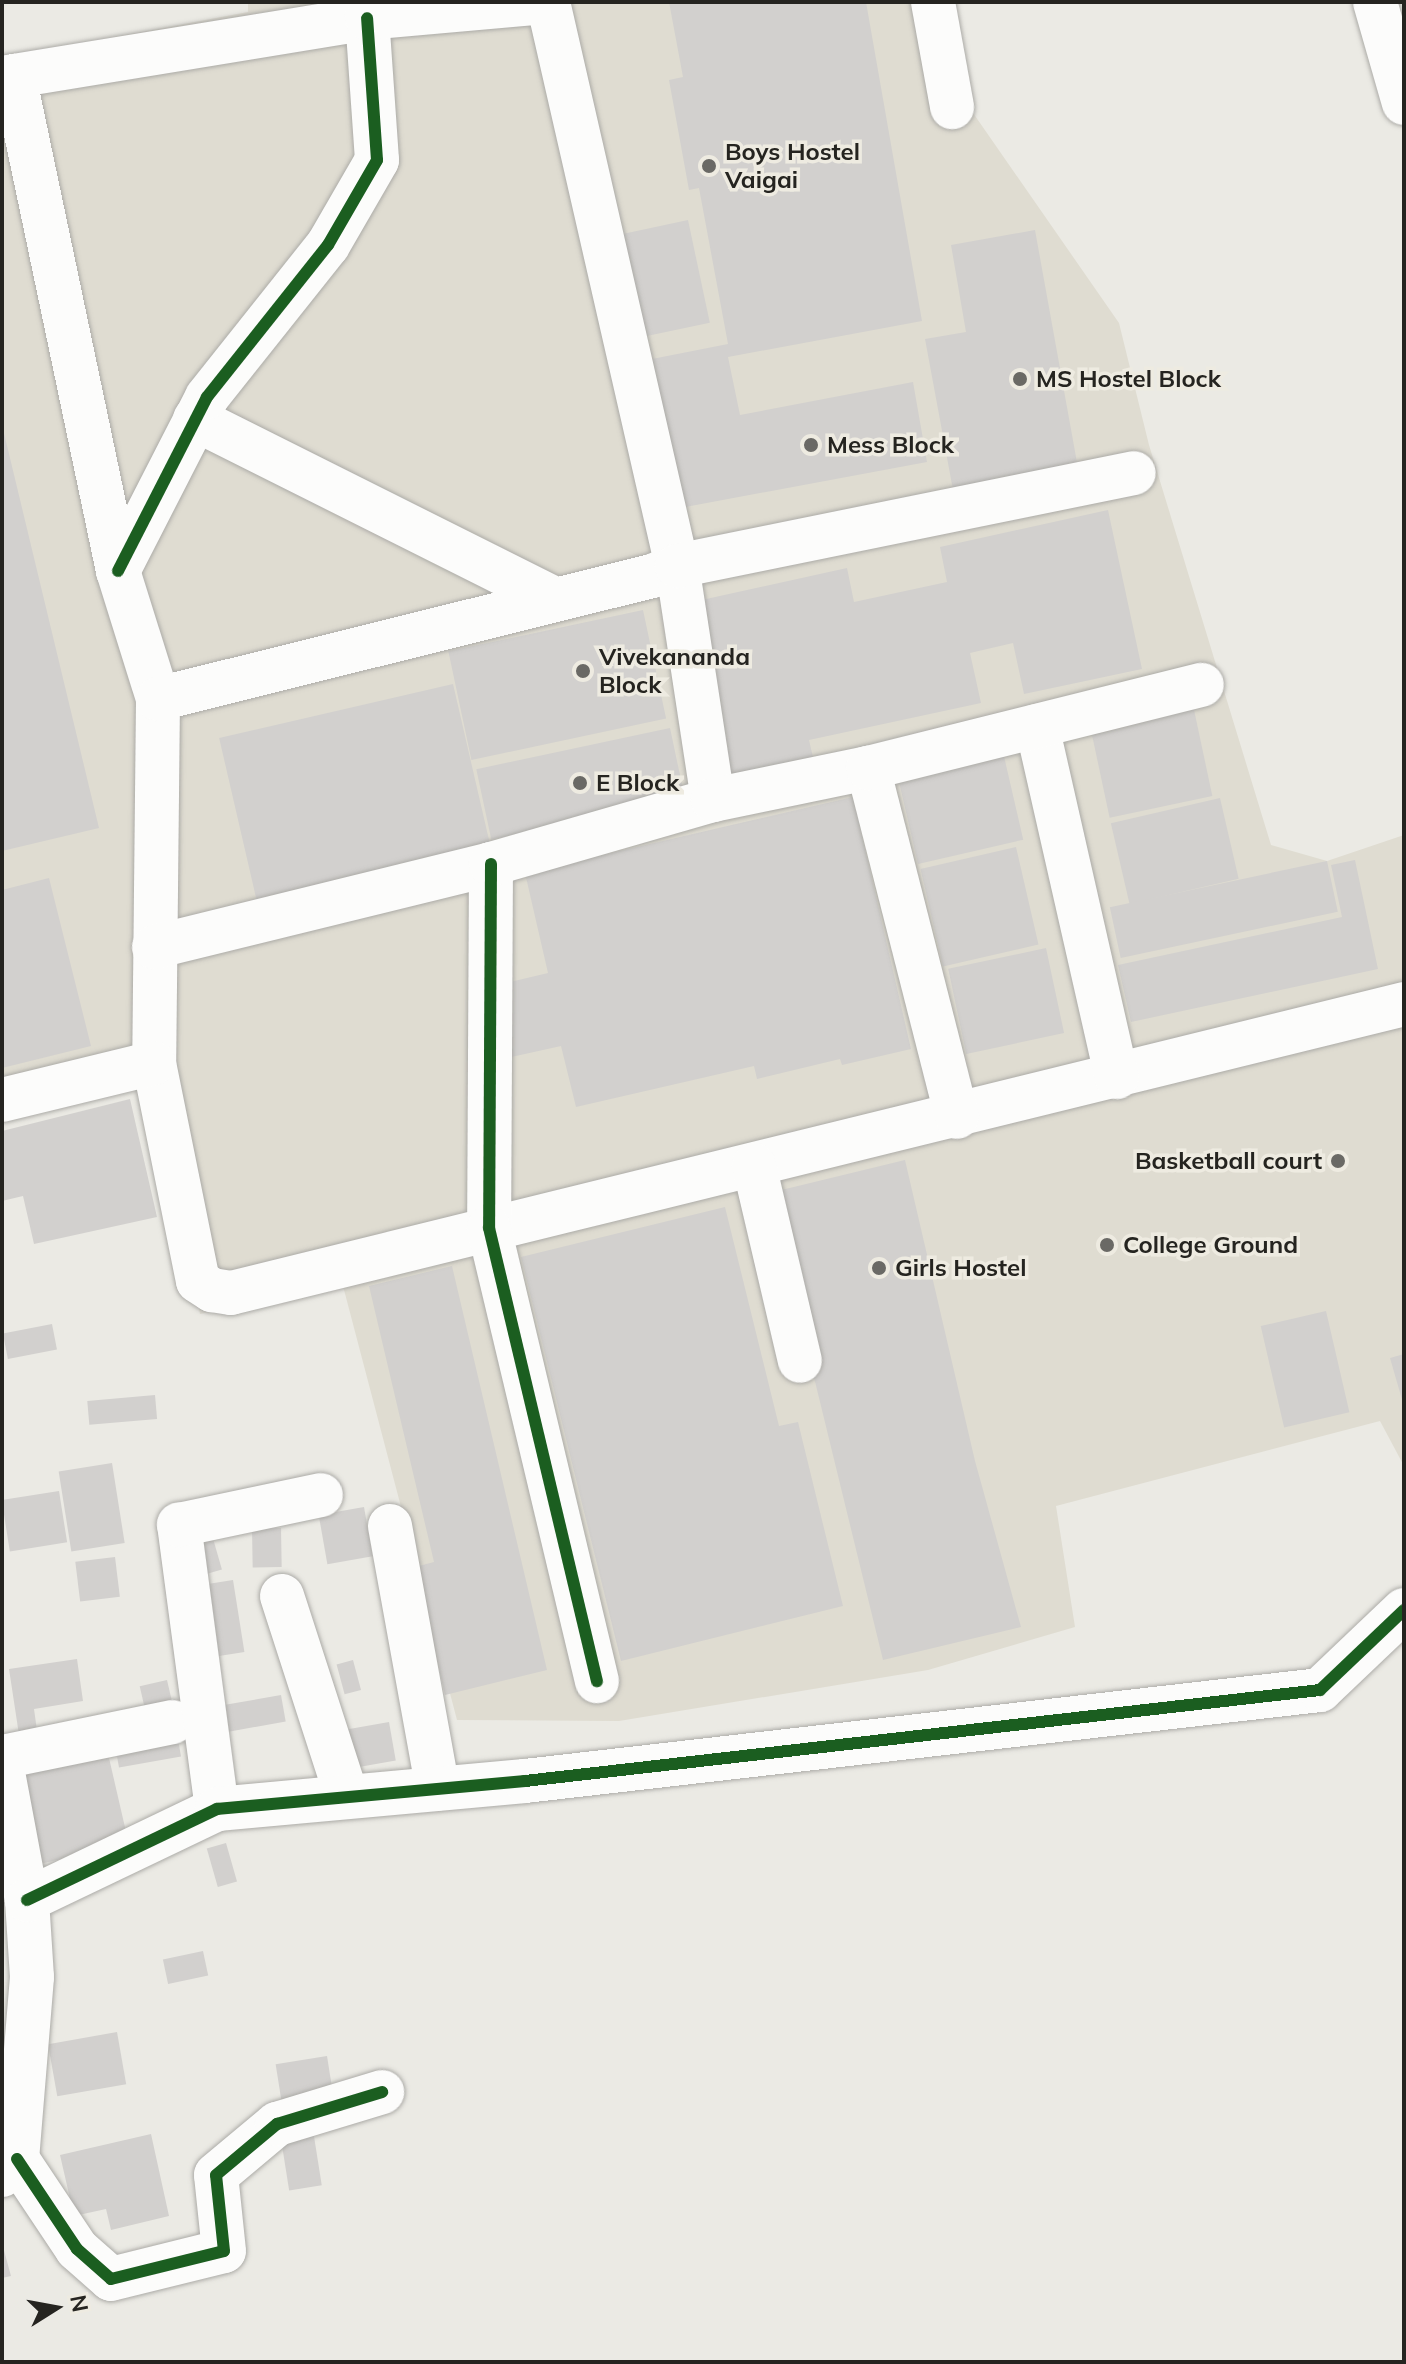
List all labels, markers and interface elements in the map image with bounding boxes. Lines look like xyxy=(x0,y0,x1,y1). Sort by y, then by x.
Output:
place label: Boys Hostel Vaigai xyxy=(725,138,860,194)
marker: Boys Hostel Vaigai xyxy=(700,157,718,175)
place label: MS Hostel Block xyxy=(1036,365,1221,393)
marker: MS Hostel Block xyxy=(1011,370,1029,388)
place label: Mess Block xyxy=(827,431,954,459)
marker: Mess Block xyxy=(802,436,820,454)
place label: Vivekananda Block xyxy=(599,643,750,699)
marker: Vivekananda Block xyxy=(574,662,592,680)
place label: E Block xyxy=(596,769,679,797)
marker: E Block xyxy=(571,774,589,792)
place label: Basketball court xyxy=(1135,1147,1322,1175)
marker: Basketball court xyxy=(1329,1152,1347,1170)
place label: College Ground xyxy=(1123,1231,1298,1259)
marker: College Ground xyxy=(1098,1236,1116,1254)
place label: Girls Hostel xyxy=(895,1254,1026,1282)
marker: Girls Hostel xyxy=(870,1259,888,1277)
north arrow xyxy=(16,2268,96,2348)
text: N xyxy=(64,2293,95,2314)

